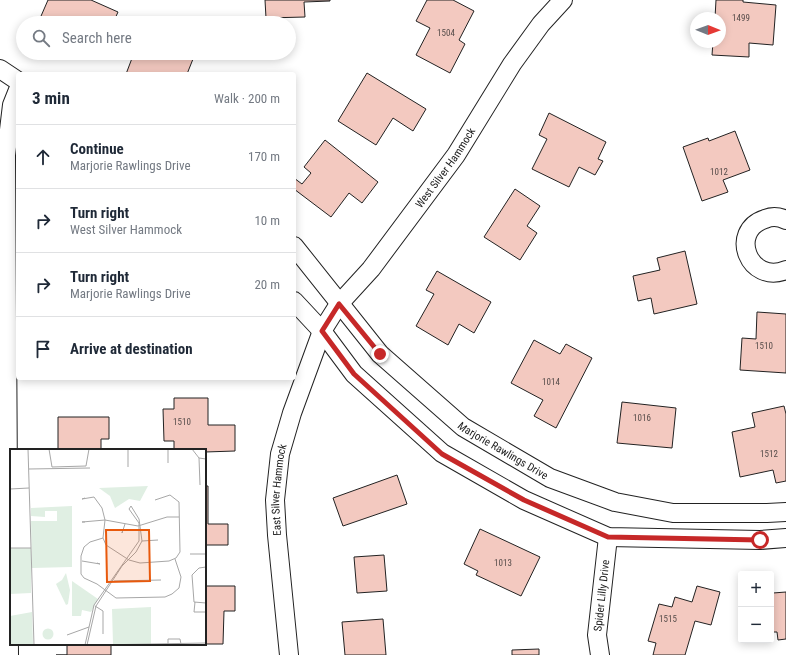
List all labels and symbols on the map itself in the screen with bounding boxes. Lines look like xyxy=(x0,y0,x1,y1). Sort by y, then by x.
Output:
north arrow xyxy=(690,12,726,48)
house number: 1499 xyxy=(732,13,750,23)
house number: 1504 xyxy=(437,28,455,38)
street label: West Silver Hammock xyxy=(413,125,478,210)
house number: 1012 xyxy=(710,167,728,177)
house number: 1510 xyxy=(755,341,773,351)
route end xyxy=(371,345,389,363)
house number: 1014 xyxy=(542,377,560,387)
house number: 1016 xyxy=(633,413,651,423)
house number: 1510 xyxy=(173,417,191,427)
street label: Marjorie Rawlings Drive xyxy=(455,419,550,482)
street label: East Silver Hammock xyxy=(269,442,290,536)
inset map xyxy=(10,449,206,645)
house number: 1512 xyxy=(760,449,778,459)
route start xyxy=(751,531,769,549)
house number: 1013 xyxy=(494,558,512,568)
street label: Spider Lilly Drive xyxy=(591,559,612,632)
house number: 1515 xyxy=(659,614,677,624)

